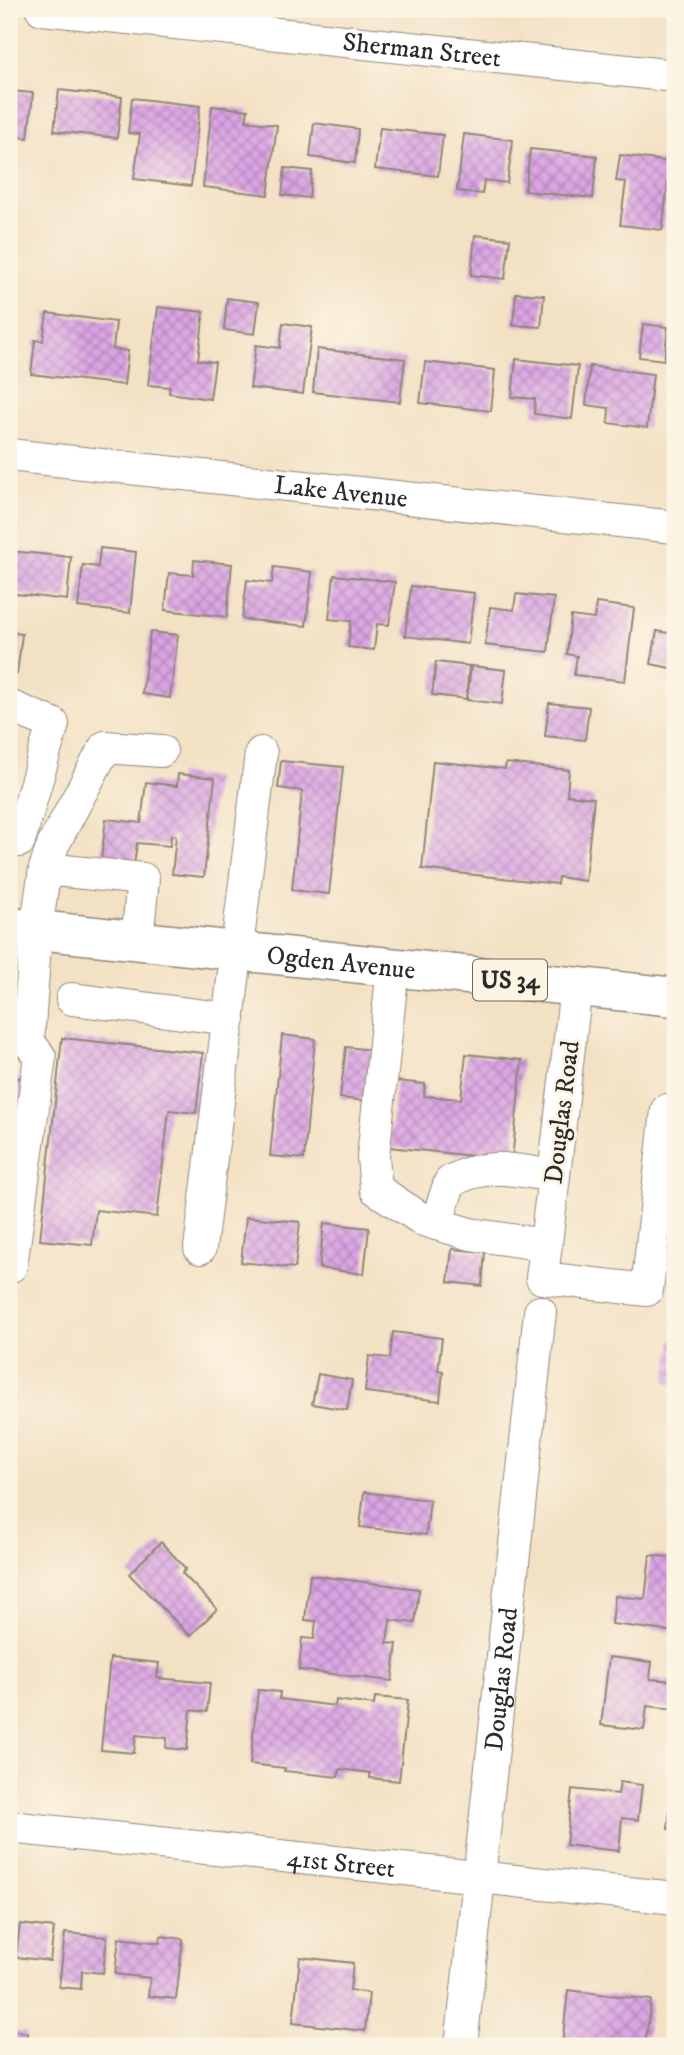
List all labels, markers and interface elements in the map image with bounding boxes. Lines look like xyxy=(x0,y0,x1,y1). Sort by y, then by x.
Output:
street label: Sherman Street xyxy=(341,26,502,75)
street label: Lake Avenue xyxy=(273,469,409,516)
street label: Ogden Avenue xyxy=(265,939,417,988)
road number: US 34 xyxy=(473,960,547,1000)
street label: Douglas Road xyxy=(537,1039,588,1186)
street label: Douglas Road xyxy=(478,1606,526,1753)
street label: 41st Street xyxy=(285,1842,397,1886)

